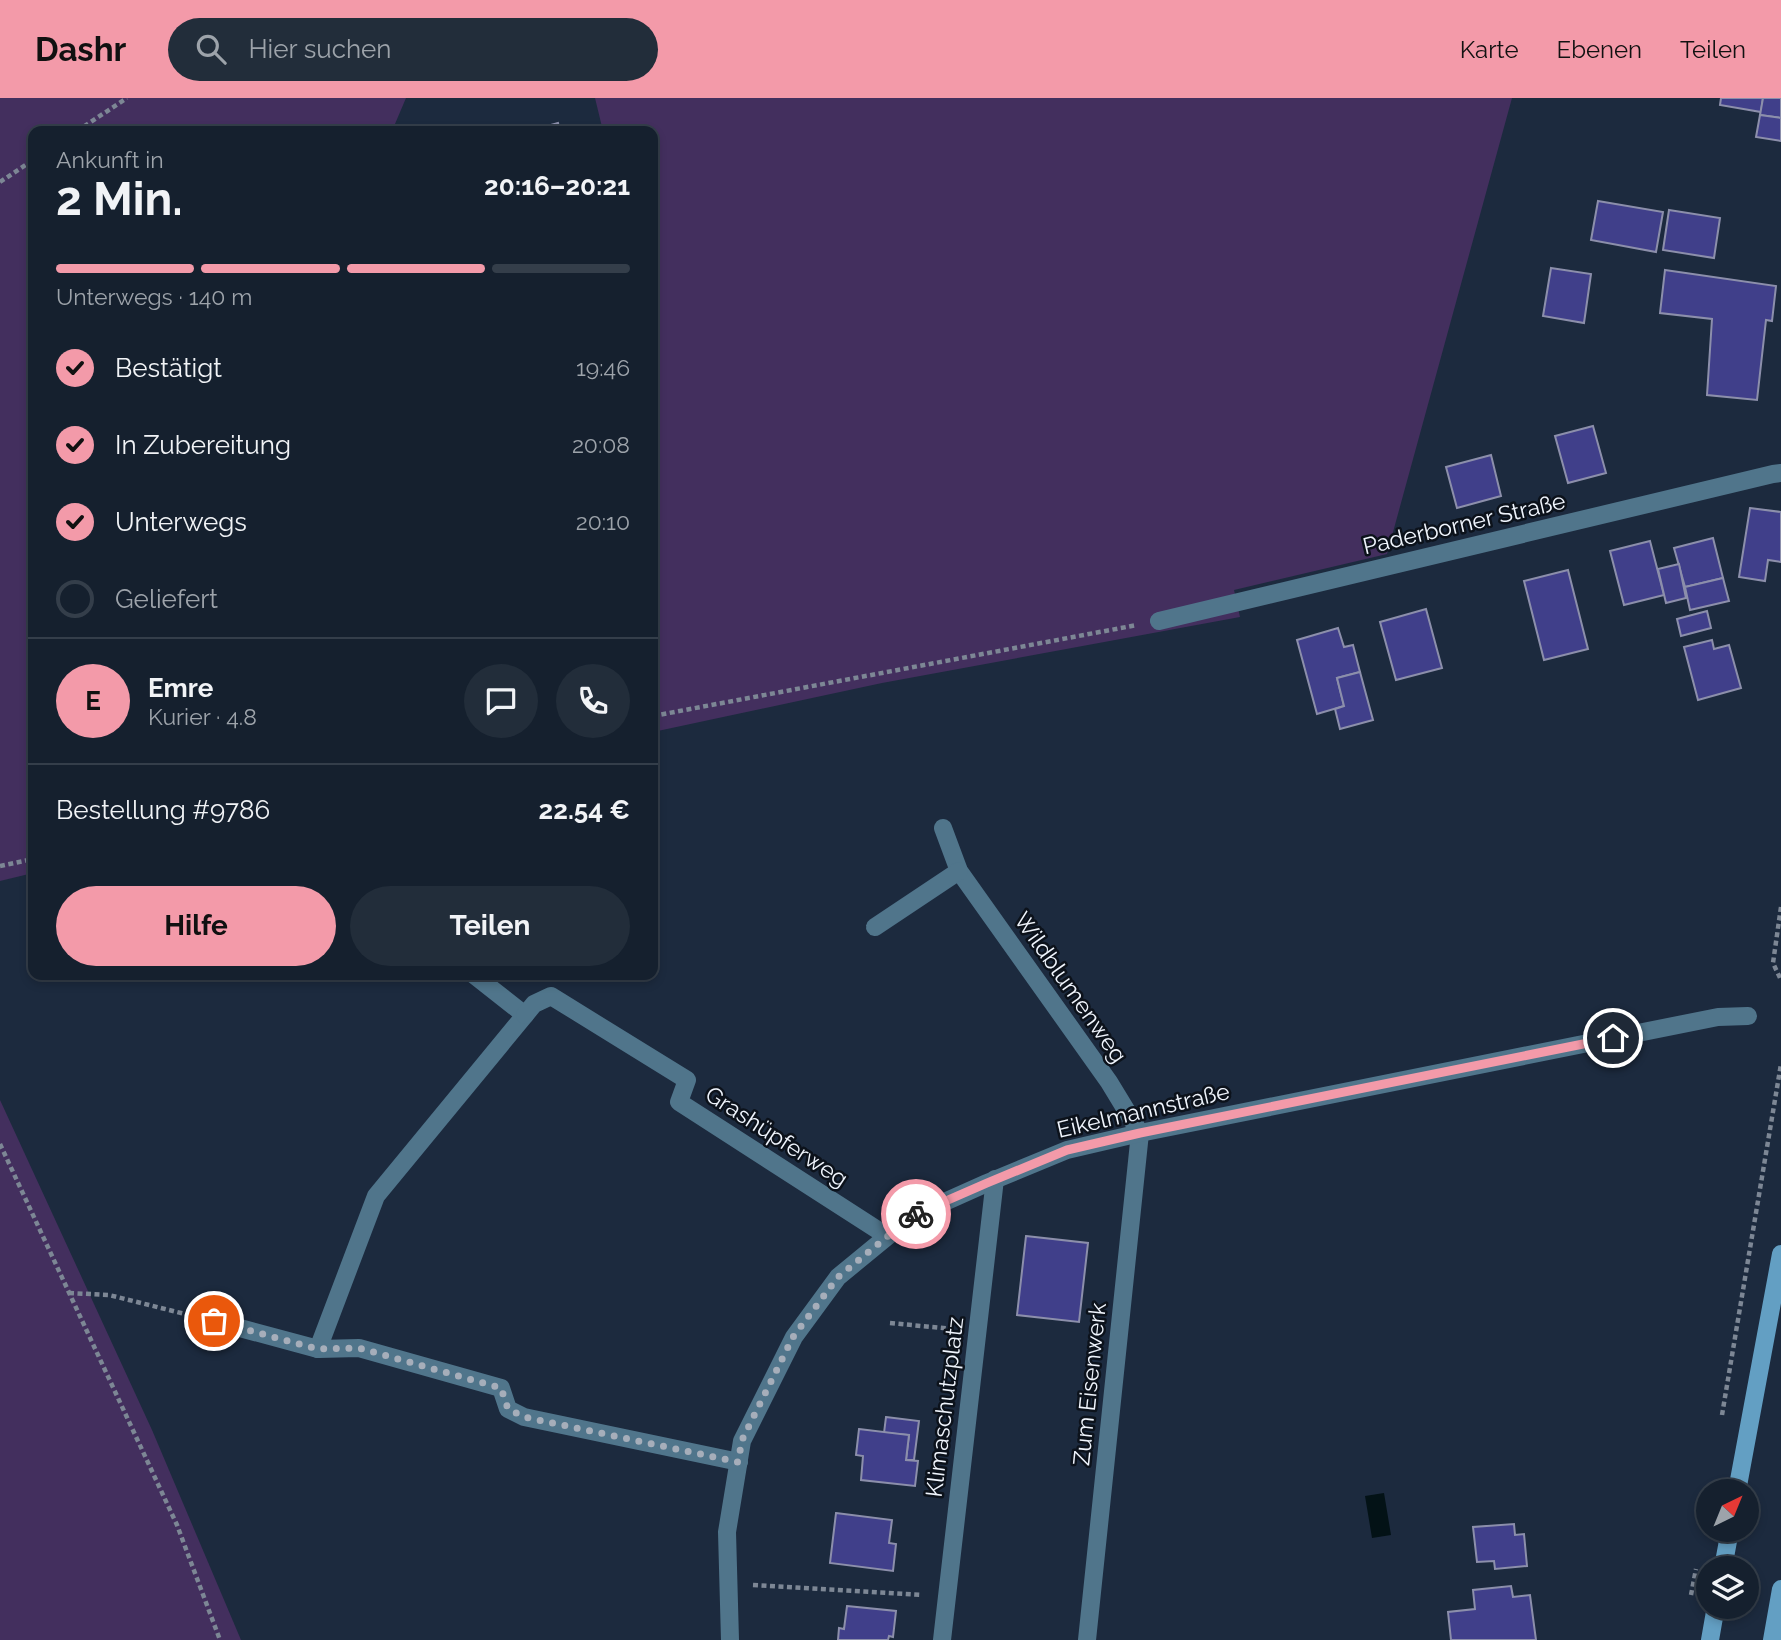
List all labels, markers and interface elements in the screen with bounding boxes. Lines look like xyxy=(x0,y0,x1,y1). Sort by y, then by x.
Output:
search box xyxy=(168,18,658,81)
text: Dashr xyxy=(35,30,126,69)
icon: search xyxy=(192,30,230,68)
text: Hier suchen xyxy=(248,34,392,64)
text: Karte xyxy=(1460,35,1519,64)
text: Ebenen xyxy=(1557,35,1642,64)
text: Teilen xyxy=(1680,35,1746,64)
text: Ankunft in xyxy=(56,146,164,173)
text: 20:16–20:21 xyxy=(484,171,630,201)
text: 2 Min. xyxy=(56,172,183,226)
text: Unterwegs · 140 m xyxy=(56,283,252,310)
icon: check xyxy=(56,349,94,387)
text: Bestätigt xyxy=(115,353,222,383)
text: 19:46 xyxy=(576,354,630,381)
icon: check xyxy=(56,426,94,464)
text: In Zubereitung xyxy=(115,430,291,460)
text: 20:08 xyxy=(572,431,630,458)
street label: Paderborner Straße xyxy=(1360,487,1568,559)
icon: check xyxy=(56,503,94,541)
text: Unterwegs xyxy=(115,507,247,537)
text: 20:10 xyxy=(576,508,630,535)
text: Geliefert xyxy=(115,584,218,614)
button: chat xyxy=(464,664,538,738)
button: phone xyxy=(556,664,630,738)
text: Emre xyxy=(148,673,213,703)
text: E xyxy=(85,686,101,716)
text: Kurier · 4.8 xyxy=(148,703,257,730)
text: Bestellung #9786 xyxy=(56,795,270,825)
text: 22.54 € xyxy=(539,795,630,825)
button: Hilfe xyxy=(56,886,336,966)
button: Teilen xyxy=(350,886,630,966)
street label: Wildblumenweg xyxy=(1009,907,1133,1067)
pin xyxy=(1583,1008,1643,1068)
icon: home xyxy=(1594,1019,1632,1057)
street label: Eikelmannstraße xyxy=(1054,1077,1232,1143)
street label: Grashüpferweg xyxy=(701,1080,853,1192)
courier xyxy=(881,1179,951,1249)
icon: bike xyxy=(897,1195,935,1233)
pin xyxy=(184,1291,244,1351)
street label: Zum Eisenwerk xyxy=(1067,1301,1111,1467)
icon: bag xyxy=(195,1302,233,1340)
street label: Klimaschutzplatz xyxy=(920,1315,968,1499)
north arrow xyxy=(1696,1479,1759,1542)
map controls xyxy=(1696,1479,1759,1619)
button: layers xyxy=(1696,1556,1759,1619)

